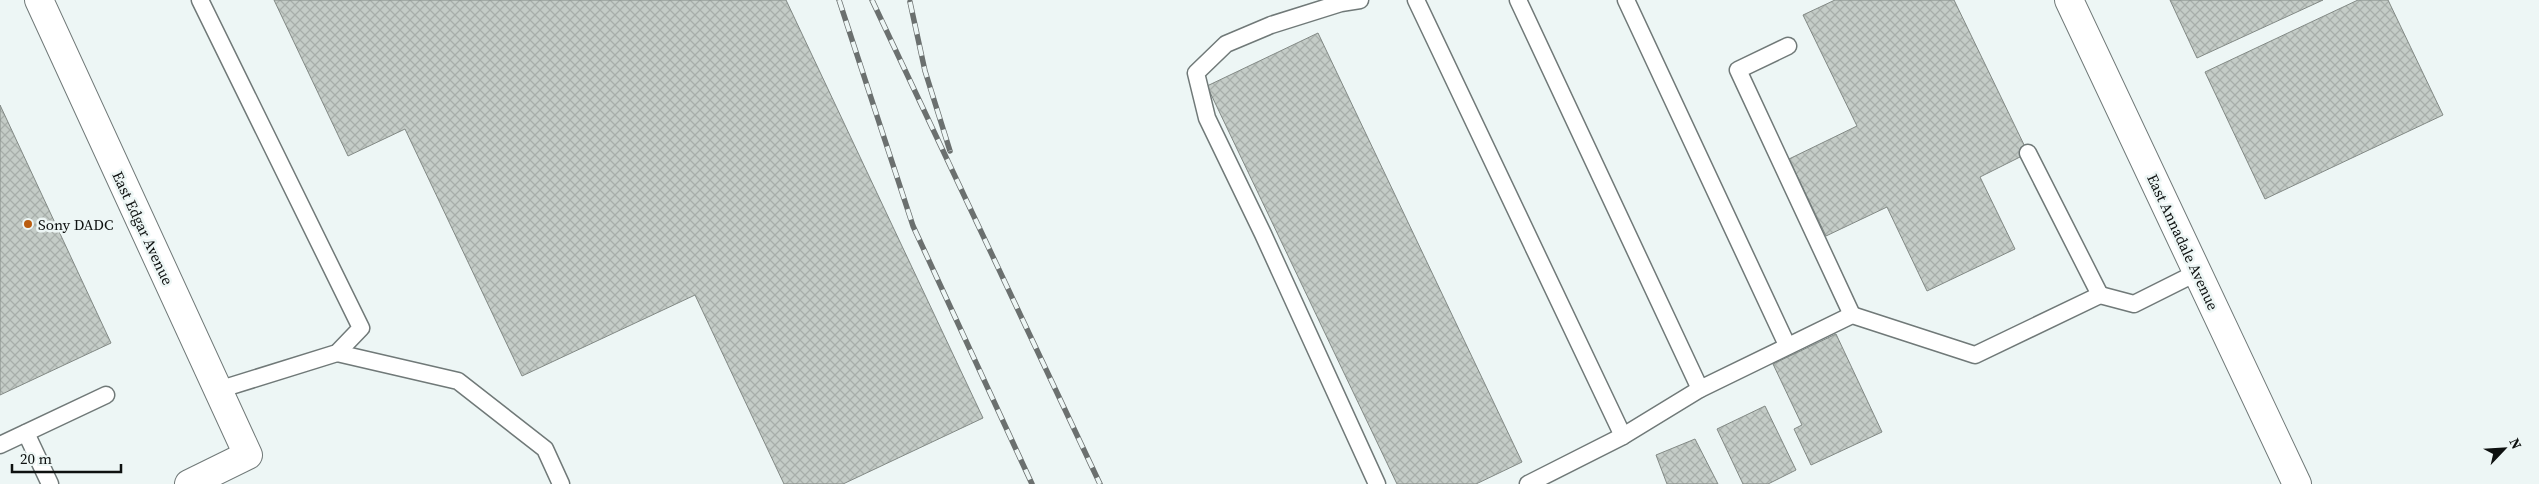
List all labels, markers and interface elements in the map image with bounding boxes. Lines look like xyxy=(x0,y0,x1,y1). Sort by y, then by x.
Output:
street label: East Edgar Avenue xyxy=(107,168,179,289)
street label: East Annadale Avenue xyxy=(2142,170,2224,314)
place label: Sony DADC xyxy=(38,214,114,235)
marker: Sony DADC xyxy=(22,218,34,230)
north arrow xyxy=(2479,424,2529,474)
text: N xyxy=(2505,435,2527,452)
scale bar xyxy=(12,442,121,474)
text: 20 m xyxy=(20,448,52,469)

